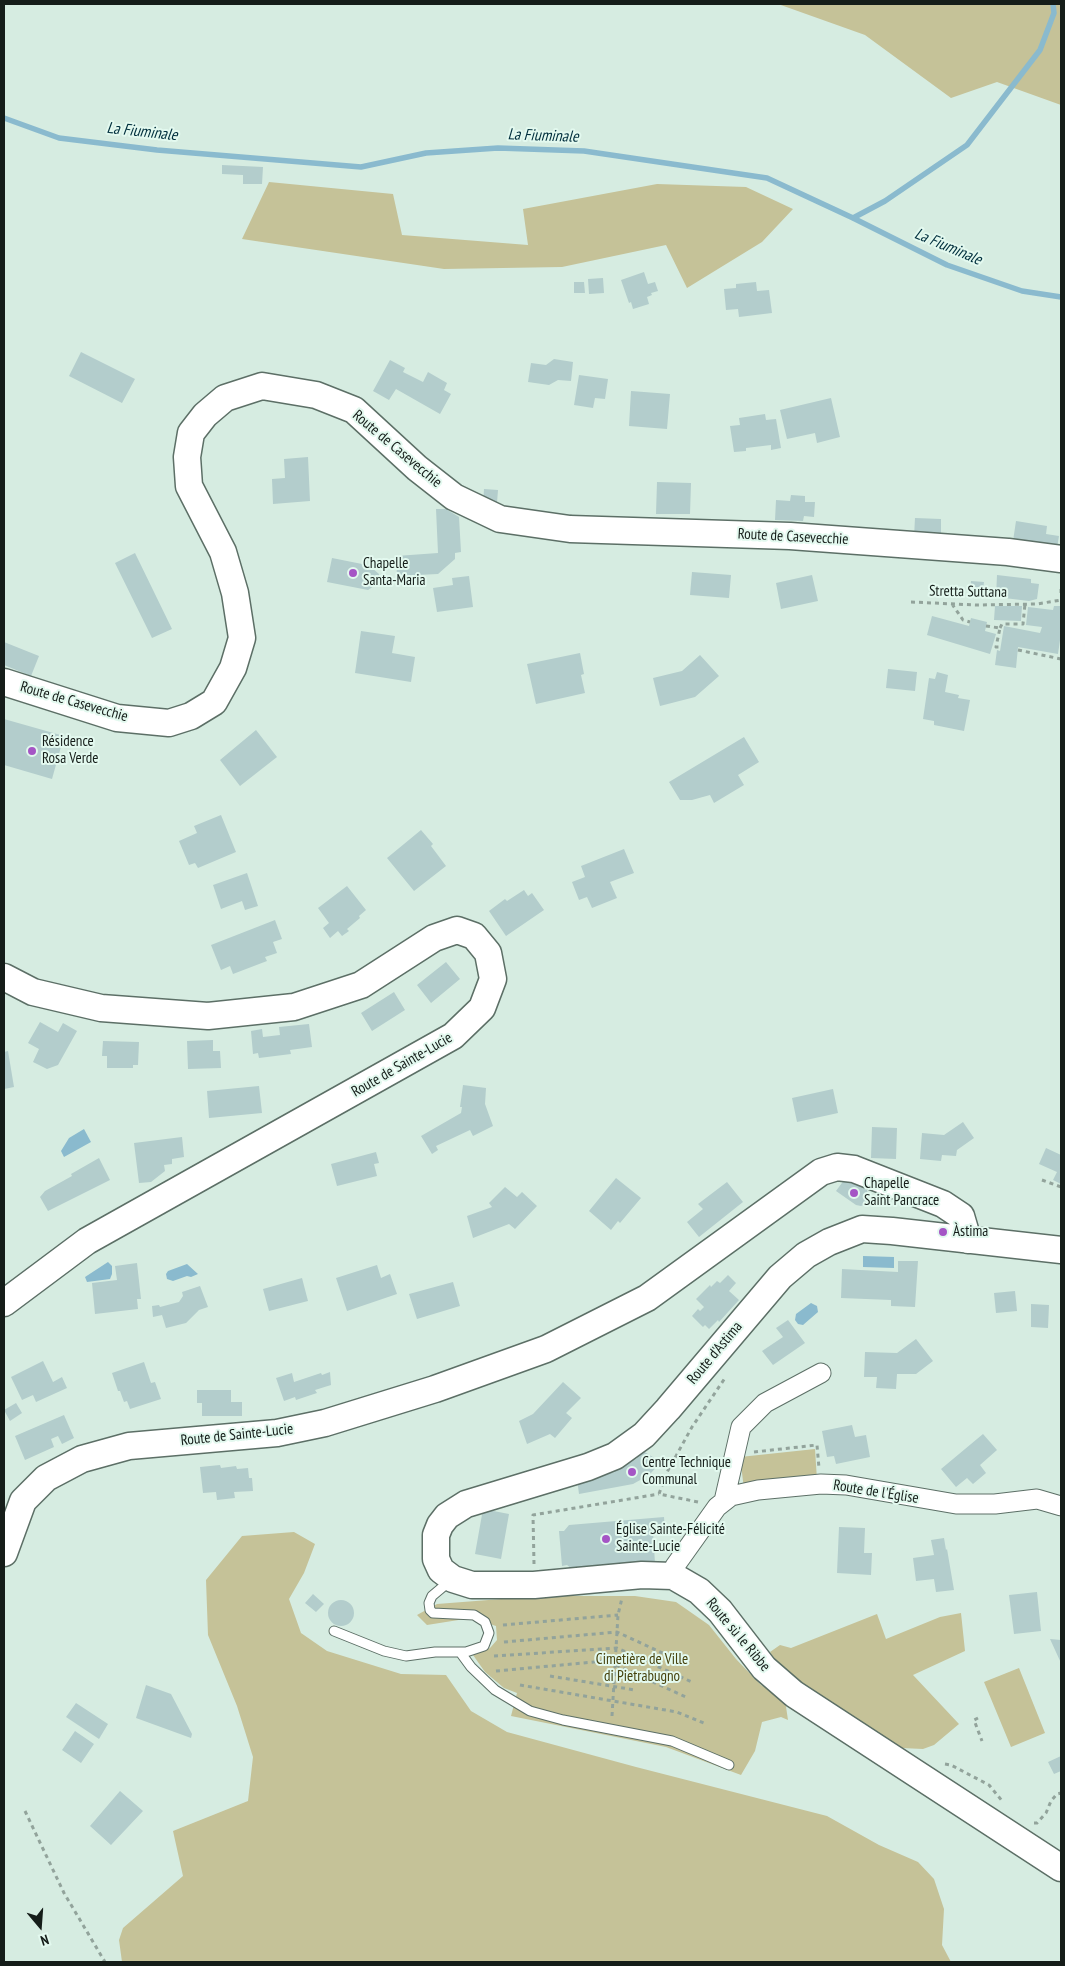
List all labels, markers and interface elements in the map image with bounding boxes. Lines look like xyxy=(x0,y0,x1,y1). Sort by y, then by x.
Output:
water label: La Fiuminale xyxy=(106,119,178,145)
water label: La Fiuminale xyxy=(507,125,579,147)
water label: La Fiuminale xyxy=(912,224,984,270)
street label: Route de Casevecchie xyxy=(349,406,445,492)
street label: Route de Casevecchie xyxy=(737,525,849,549)
place label: Chapelle Santa-Maria xyxy=(363,555,425,590)
marker: Chapelle Santa-Maria xyxy=(347,567,359,579)
street label: Stretta Suttana xyxy=(929,582,1007,602)
street label: Route de Casevecchie xyxy=(18,678,130,726)
place label: Résidence Rosa Verde xyxy=(42,733,99,768)
marker: Résidence Rosa Verde xyxy=(26,745,38,757)
street label: Route de Sainte-Lucie xyxy=(349,1029,455,1101)
place label: Chapelle Saint Pancrace xyxy=(864,1175,939,1210)
marker: Chapelle Saint Pancrace xyxy=(848,1187,860,1199)
place label: Àstima xyxy=(953,1223,988,1241)
marker: Àstima xyxy=(937,1226,949,1238)
street label: Route d'Astima xyxy=(684,1318,746,1388)
street label: Route de Sainte-Lucie xyxy=(180,1420,294,1450)
place label: Centre Technique Communal xyxy=(642,1454,731,1489)
marker: Centre Technique Communal xyxy=(626,1466,638,1478)
street label: Route de l'Église xyxy=(832,1476,920,1508)
place label: Église Sainte-Félicité Sainte-Lucie xyxy=(616,1521,725,1556)
marker: Église Sainte-Félicité Sainte-Lucie xyxy=(600,1533,612,1545)
street label: Route sù le Ribbe xyxy=(702,1595,774,1675)
park label: Cimetière de Ville di Pietrabugno xyxy=(596,1651,688,1686)
north arrow xyxy=(15,1901,65,1951)
text: N xyxy=(38,1931,51,1950)

